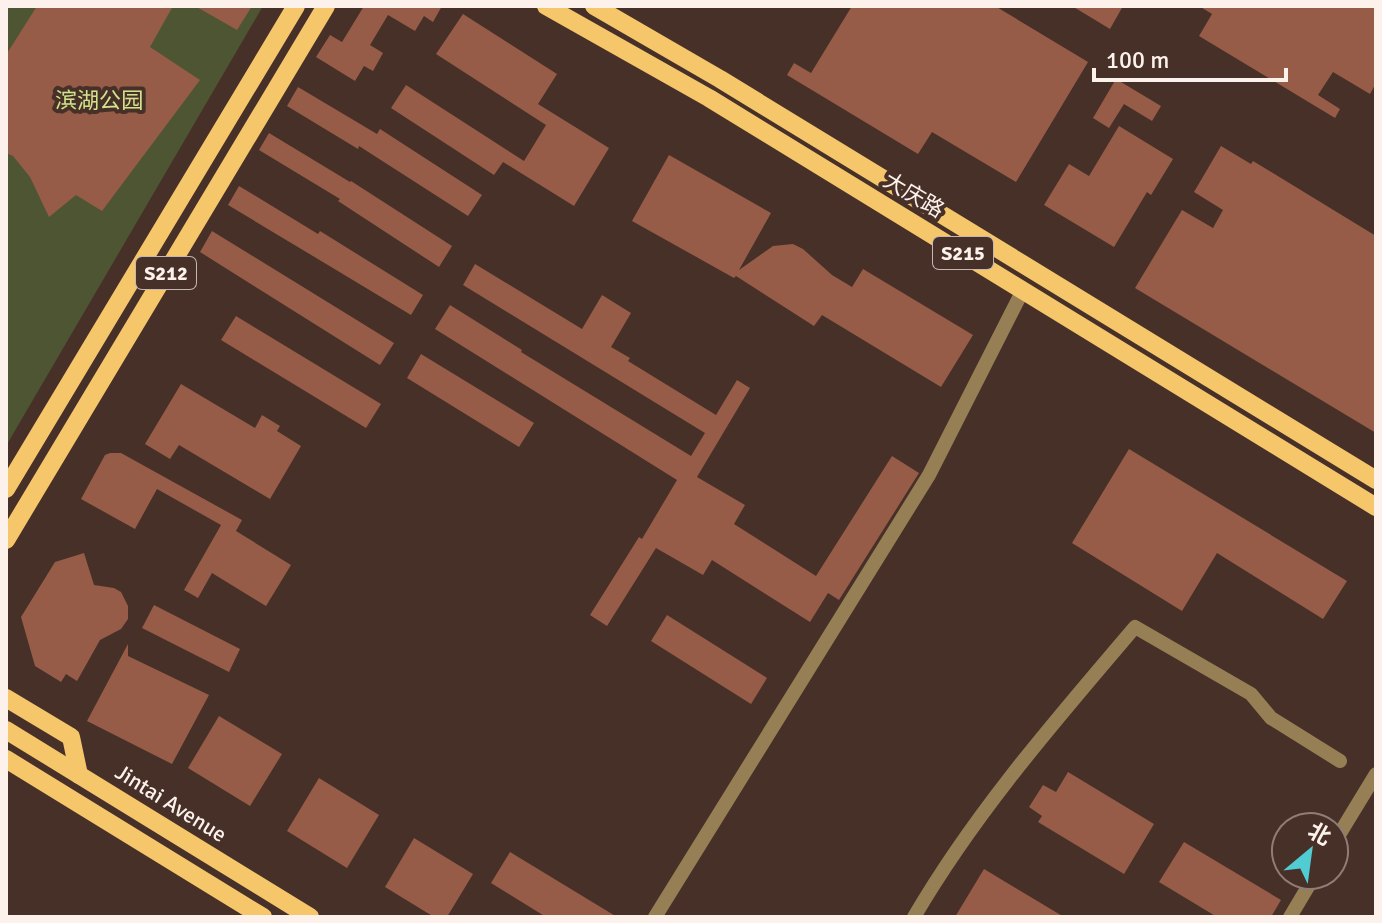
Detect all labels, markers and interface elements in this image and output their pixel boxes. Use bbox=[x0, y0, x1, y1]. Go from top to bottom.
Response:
scale bar bbox=[1094, 32, 1286, 82]
text: 100 m bbox=[1106, 45, 1169, 75]
park label: 滨湖公园 bbox=[55, 87, 143, 114]
street label: 大庆路 bbox=[879, 166, 949, 224]
road number: S215 bbox=[933, 237, 993, 269]
road number: S212 bbox=[136, 257, 196, 289]
street label: Jintai Avenue bbox=[110, 758, 232, 848]
north arrow bbox=[1270, 811, 1350, 891]
text: 北 bbox=[1303, 817, 1336, 851]

